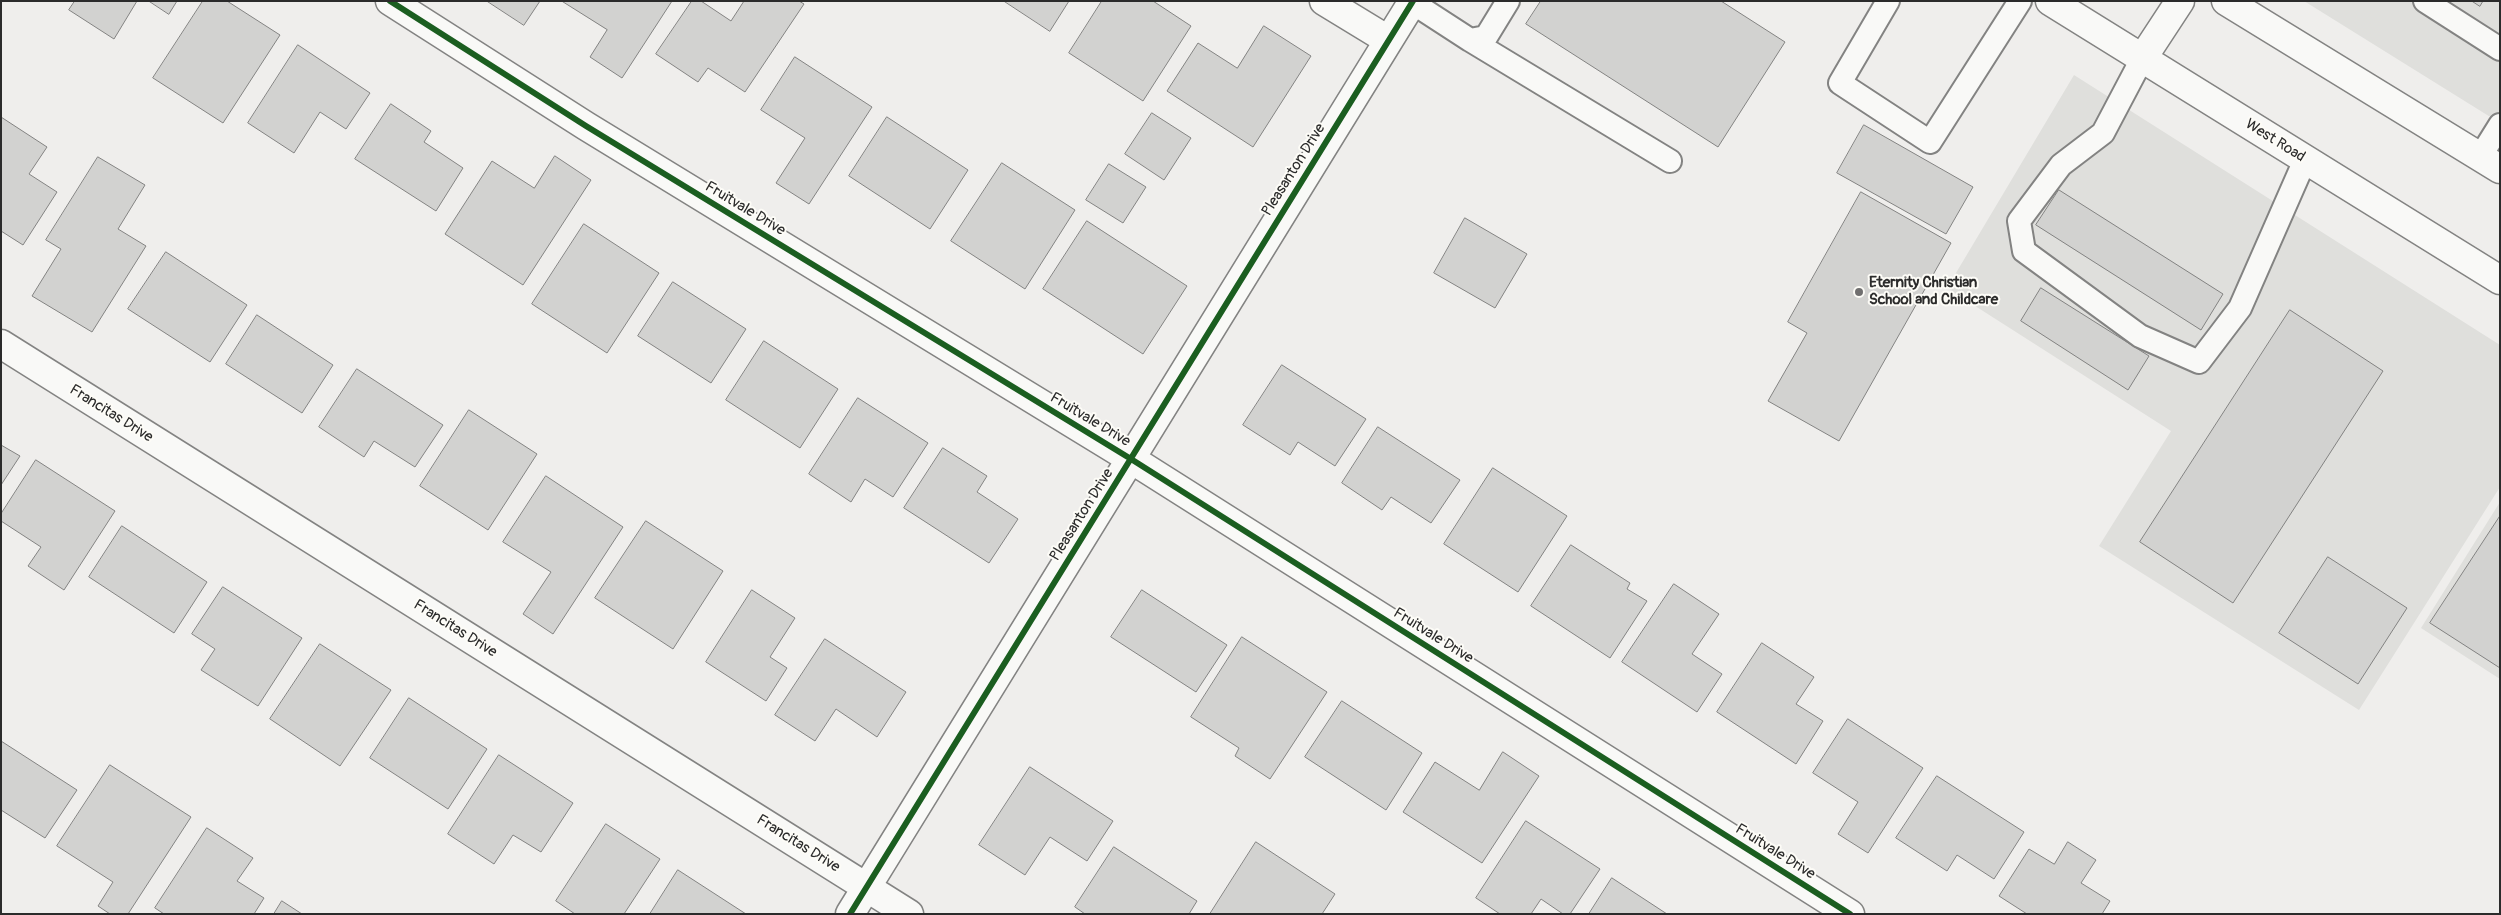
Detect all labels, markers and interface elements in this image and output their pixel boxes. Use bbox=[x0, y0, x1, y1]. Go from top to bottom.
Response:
street label: West Road bbox=[2242, 116, 2308, 166]
street label: Pleasanton Drive bbox=[1258, 120, 1330, 220]
street label: Fruitvale Drive bbox=[702, 178, 788, 240]
place label: Eternity Christian School and Childcare bbox=[1869, 274, 1998, 309]
marker: Eternity Christian School and Childcare bbox=[1853, 286, 1865, 298]
street label: Francitas Drive bbox=[66, 381, 156, 447]
street label: Fruitvale Drive bbox=[1047, 389, 1133, 451]
street label: Pleasanton Drive bbox=[1046, 465, 1118, 565]
street label: Francitas Drive bbox=[410, 596, 500, 662]
street label: Fruitvale Drive bbox=[1390, 604, 1476, 668]
street label: Francitas Drive bbox=[753, 811, 843, 877]
street label: Fruitvale Drive bbox=[1732, 820, 1818, 884]

